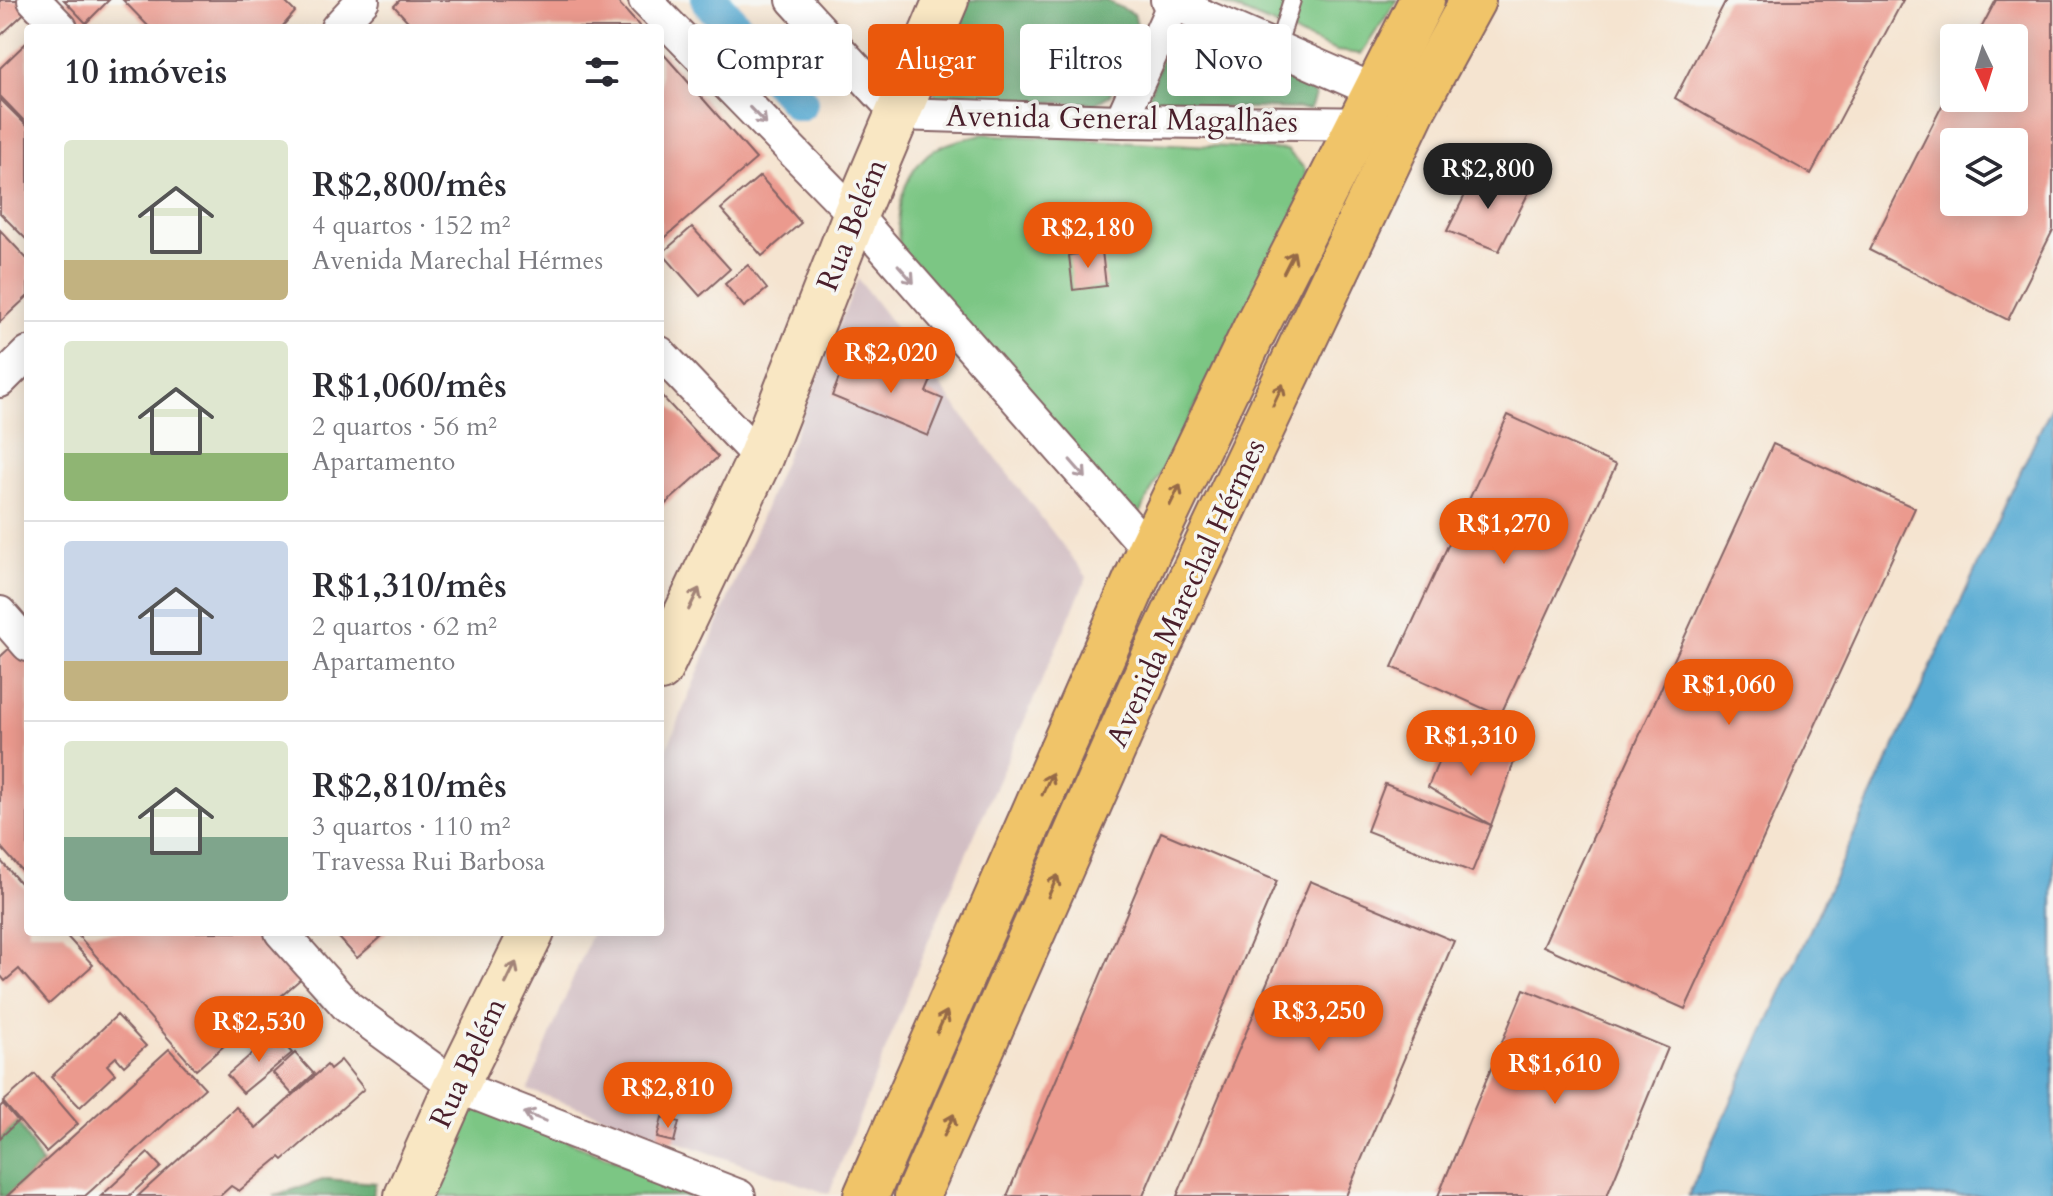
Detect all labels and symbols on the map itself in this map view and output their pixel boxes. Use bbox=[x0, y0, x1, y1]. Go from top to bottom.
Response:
north arrow bbox=[1940, 24, 2028, 112]
street label: Avenida General Magalhães bbox=[946, 95, 1298, 143]
one-way arrow bbox=[749, 106, 768, 126]
pin: R$2,800 bbox=[1414, 143, 1562, 211]
street label: Rua Belém bbox=[807, 152, 897, 297]
pin: R$2,180 bbox=[1014, 202, 1162, 270]
one-way arrow bbox=[1282, 250, 1298, 274]
one-way arrow bbox=[897, 263, 915, 283]
pin: R$2,020 bbox=[817, 327, 965, 395]
one-way arrow bbox=[1271, 384, 1286, 408]
street label: Avenida Marechal Hérmes bbox=[1096, 432, 1276, 754]
one-way arrow bbox=[1069, 459, 1087, 479]
one-way arrow bbox=[1168, 484, 1183, 508]
pin: R$1,270 bbox=[1430, 498, 1578, 566]
one-way arrow bbox=[687, 587, 702, 611]
pin: R$1,060 bbox=[1655, 659, 1803, 727]
pin: R$1,310 bbox=[1397, 710, 1545, 778]
one-way arrow bbox=[1040, 772, 1055, 797]
one-way arrow bbox=[1046, 875, 1061, 899]
one-way arrow bbox=[504, 962, 519, 986]
pin: R$3,250 bbox=[1245, 985, 1393, 1053]
street label: Rua Belém bbox=[420, 991, 516, 1135]
pin: R$2,530 bbox=[185, 996, 333, 1064]
one-way arrow bbox=[936, 1010, 951, 1035]
pin: R$1,610 bbox=[1481, 1038, 1629, 1106]
pin: R$2,810 bbox=[594, 1062, 742, 1130]
one-way arrow bbox=[523, 1109, 548, 1123]
one-way arrow bbox=[942, 1113, 957, 1137]

